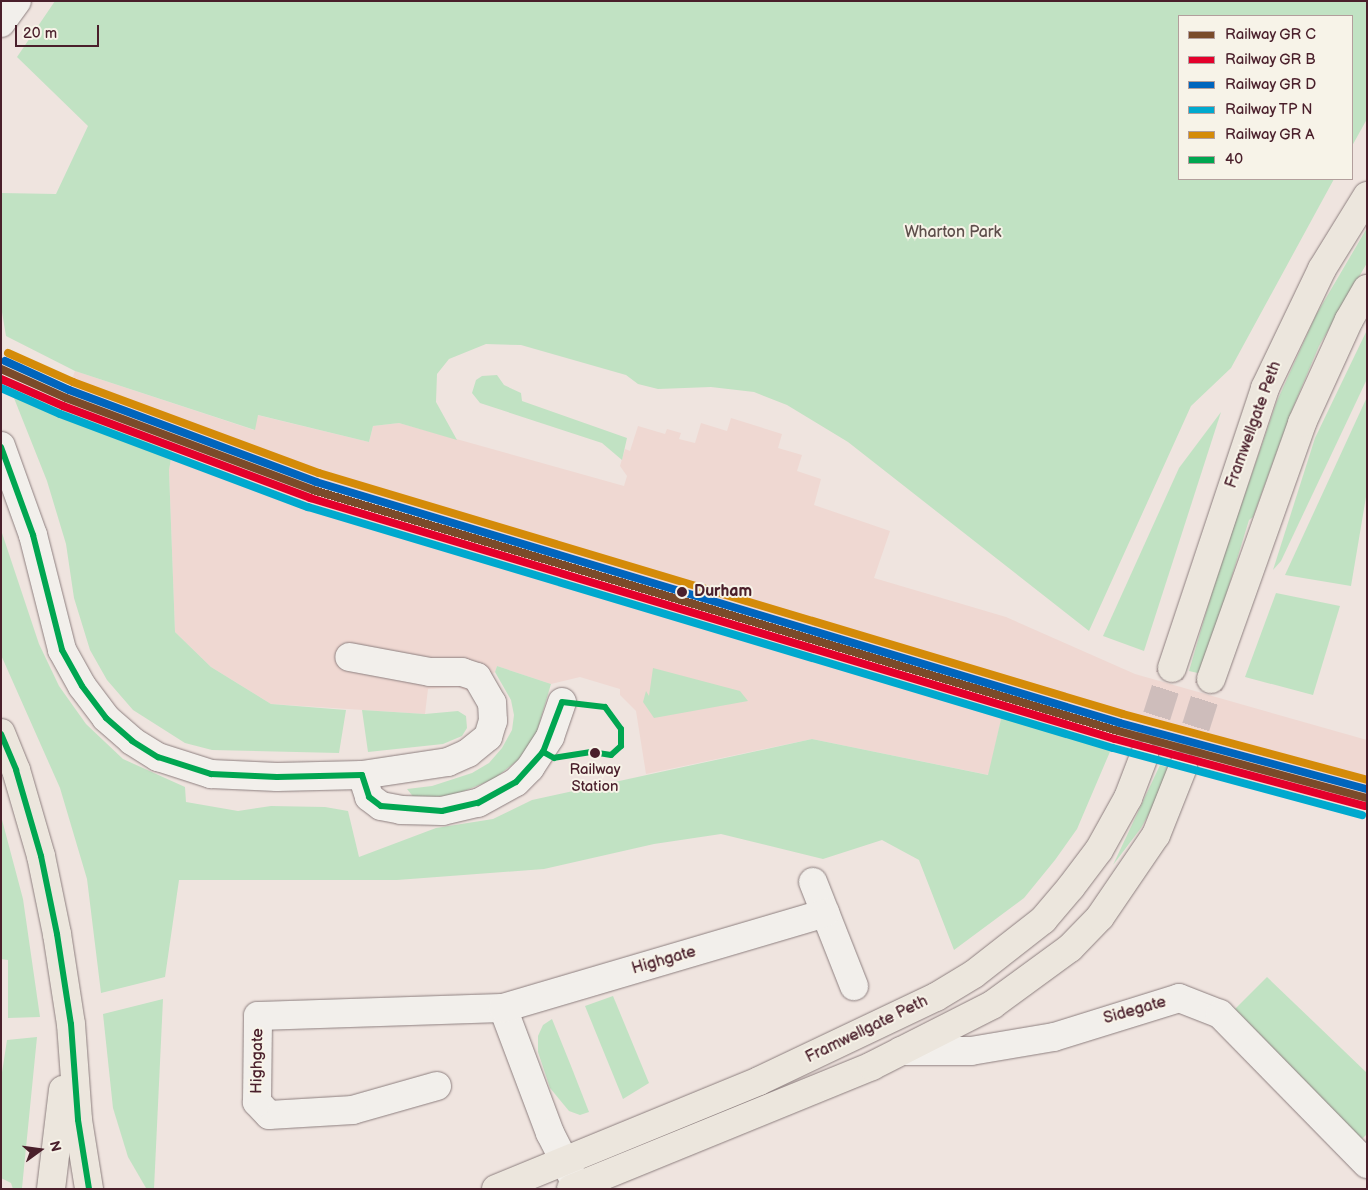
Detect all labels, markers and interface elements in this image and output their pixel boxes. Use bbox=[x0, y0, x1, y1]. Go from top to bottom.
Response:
scale bar bbox=[18, 15, 101, 47]
legend bbox=[1178, 15, 1353, 180]
text: 20 m bbox=[23, 24, 57, 43]
text: Railway GR C bbox=[1225, 25, 1316, 44]
text: Railway GR B bbox=[1225, 50, 1316, 69]
text: Railway GR D bbox=[1225, 75, 1316, 94]
text: Railway TP N bbox=[1225, 100, 1313, 119]
text: Railway GR A bbox=[1225, 125, 1314, 144]
text: 40 bbox=[1225, 150, 1243, 169]
park label: Wharton Park bbox=[905, 223, 1001, 243]
street label: Framwellgate Peth bbox=[1222, 359, 1286, 491]
place label: Durham bbox=[694, 582, 752, 602]
marker: Durham bbox=[673, 583, 691, 601]
marker: Railway Station bbox=[590, 748, 600, 758]
place label: Railway Station bbox=[569, 760, 621, 795]
street label: Highgate bbox=[630, 943, 698, 979]
street label: Framwellgate Peth bbox=[803, 992, 931, 1068]
street label: Sidegate bbox=[1101, 993, 1169, 1029]
street label: Highgate bbox=[248, 1028, 268, 1094]
north arrow bbox=[15, 1125, 65, 1175]
text: N bbox=[46, 1139, 65, 1153]

